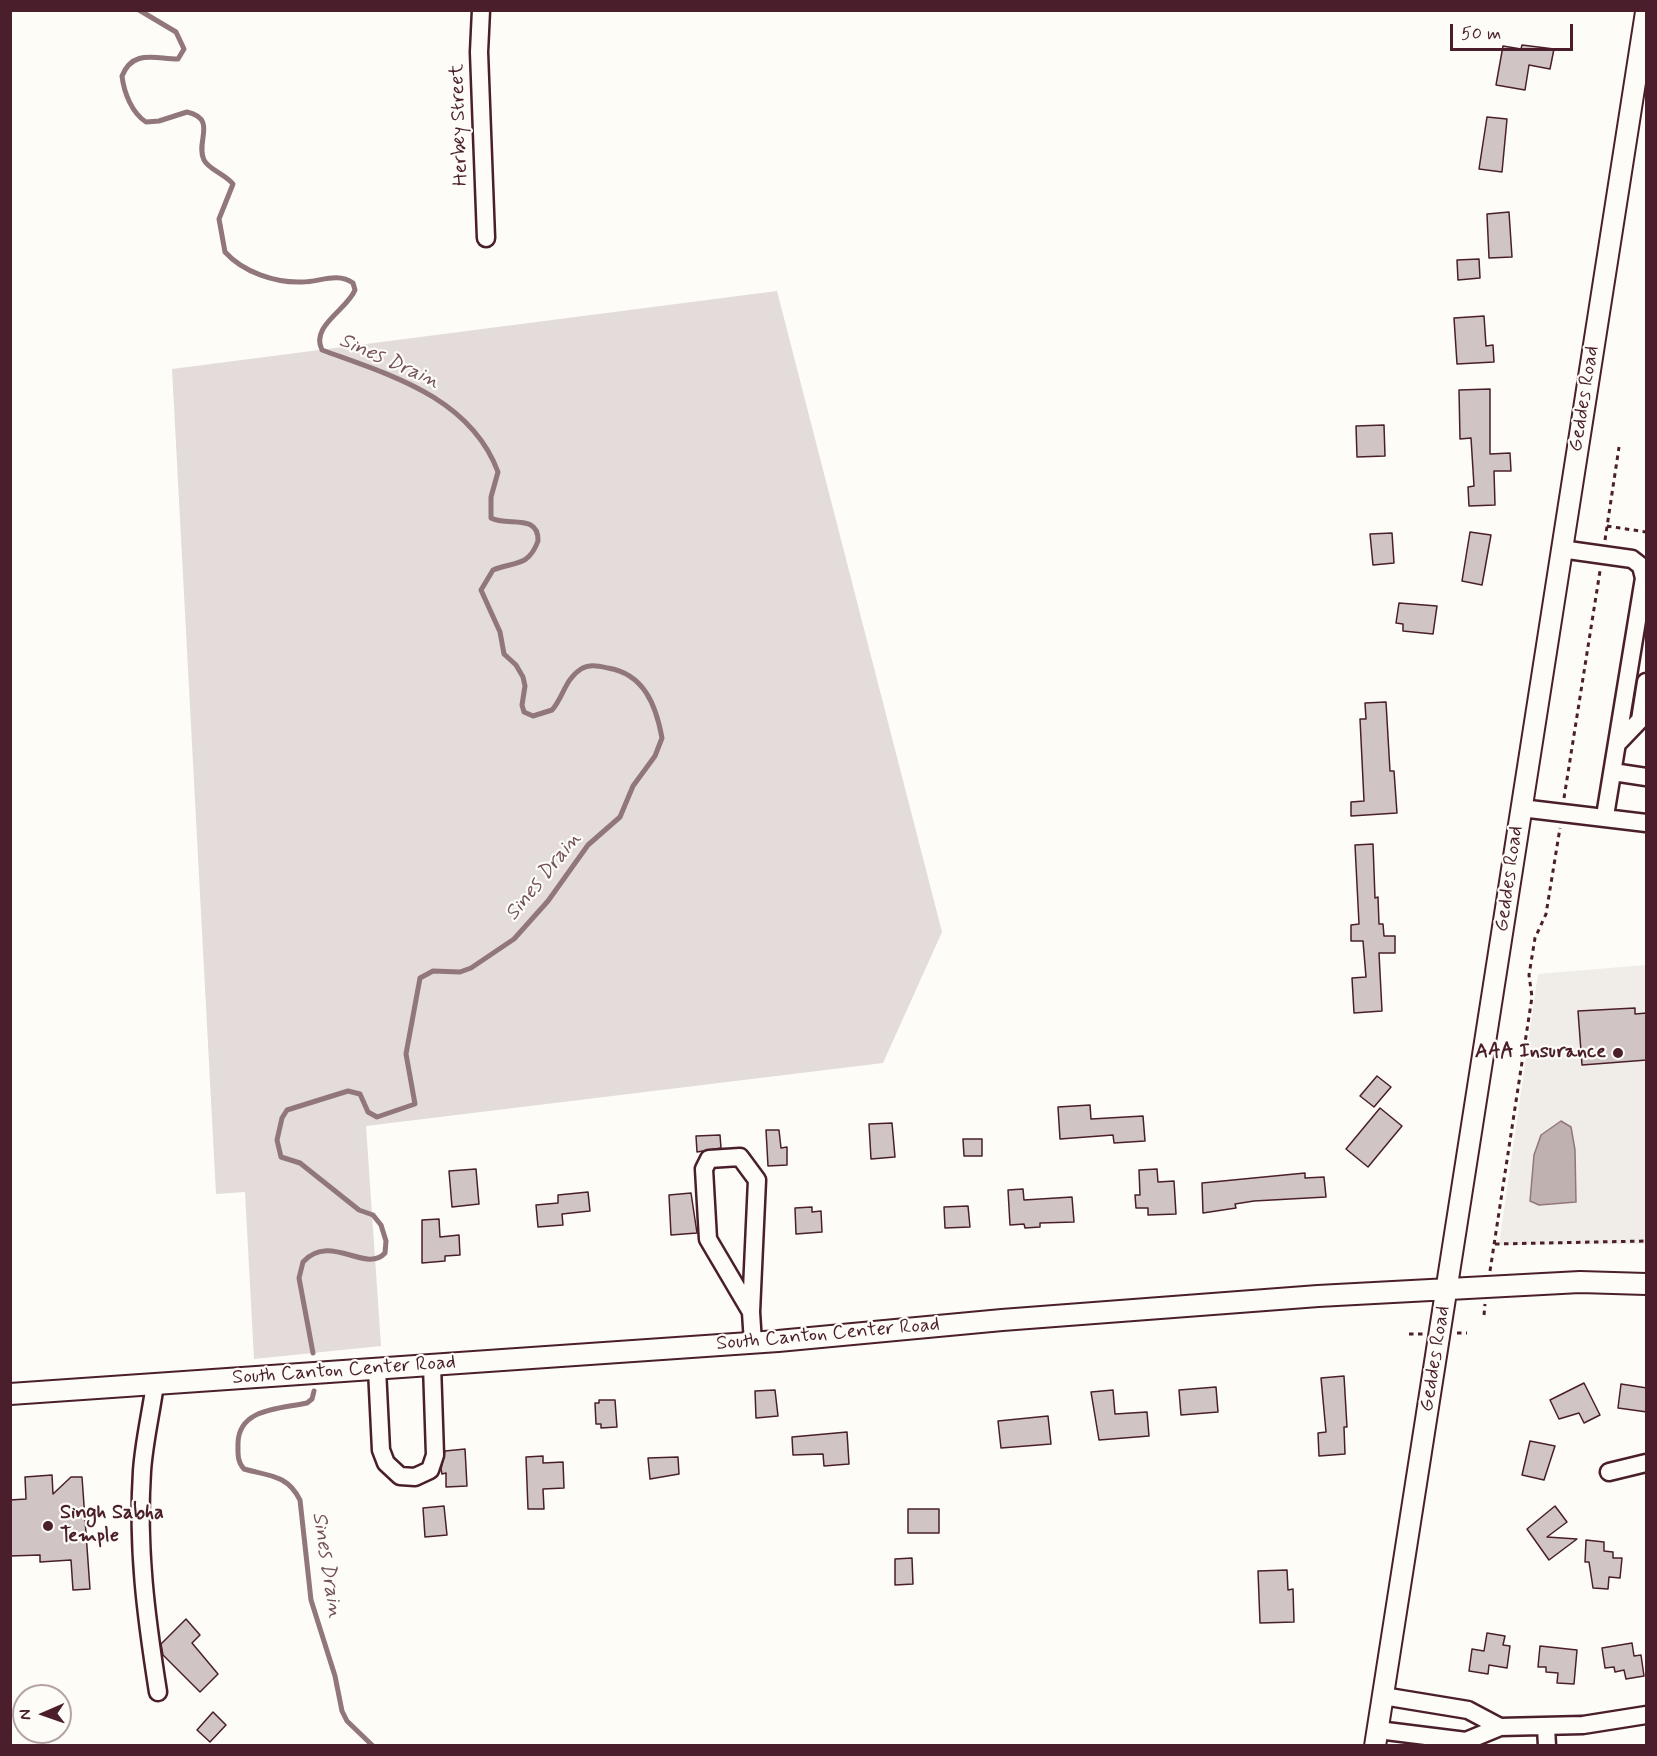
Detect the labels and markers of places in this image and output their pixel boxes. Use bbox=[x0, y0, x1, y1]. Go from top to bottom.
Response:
place label: AAA Insurance bbox=[1475, 1041, 1606, 1065]
marker: AAA Insurance bbox=[1611, 1046, 1625, 1060]
place label: Singh Sabha Temple bbox=[60, 1502, 164, 1549]
marker: Singh Sabha Temple bbox=[41, 1519, 55, 1533]

